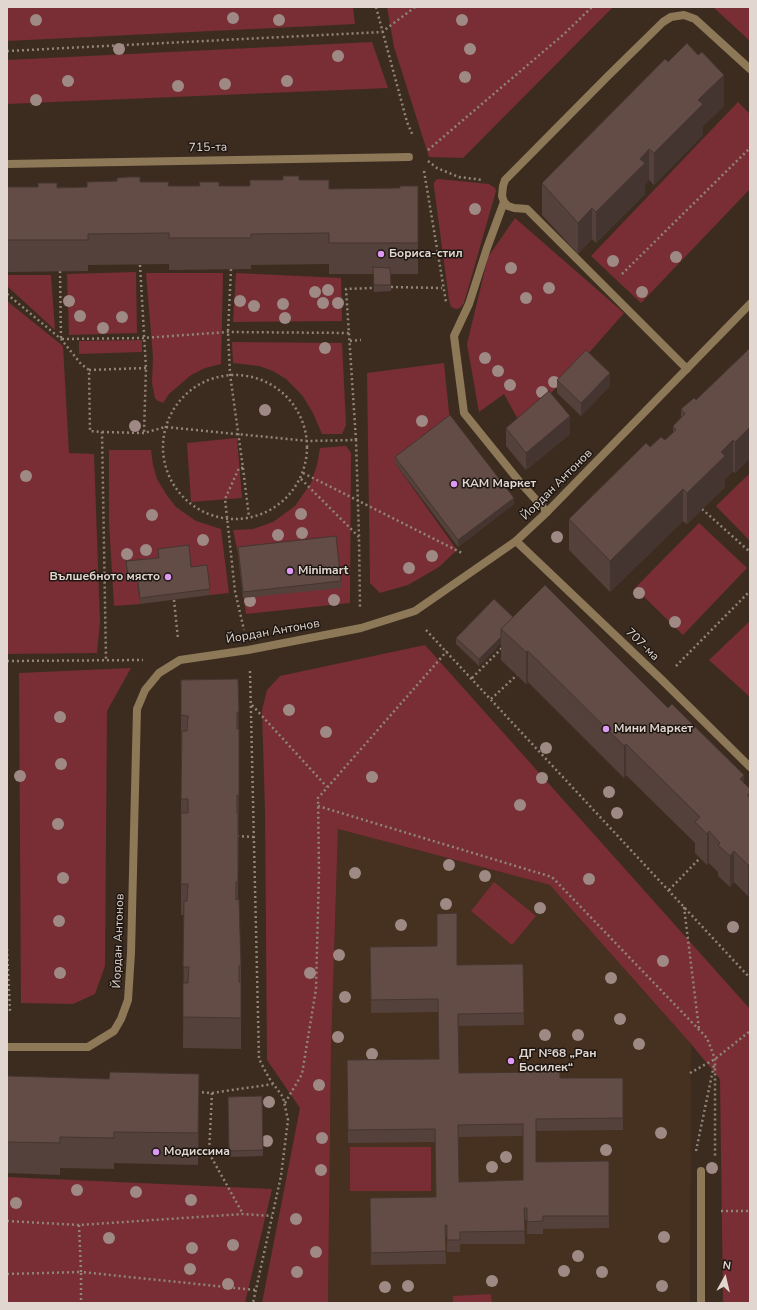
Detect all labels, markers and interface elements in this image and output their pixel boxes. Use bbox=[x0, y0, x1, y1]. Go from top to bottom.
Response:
street label: 715-та bbox=[189, 140, 227, 156]
place label: Бориса-стил bbox=[389, 247, 463, 261]
marker: Бориса-стил bbox=[376, 249, 386, 259]
street label: Йордан Антонов bbox=[518, 446, 596, 524]
place label: КАМ Маркет bbox=[462, 477, 536, 491]
marker: КАМ Маркет bbox=[449, 479, 459, 489]
place label: Minimart bbox=[298, 564, 348, 578]
marker: Minimart bbox=[285, 566, 295, 576]
place label: Вълшебното място bbox=[49, 570, 160, 584]
marker: Вълшебното място bbox=[163, 572, 173, 582]
street label: Йордан Антонов bbox=[225, 617, 321, 647]
street label: 707-ма bbox=[622, 626, 662, 664]
place label: Мини Маркет bbox=[614, 722, 693, 736]
marker: Мини Маркет bbox=[601, 724, 611, 734]
street label: Йордан Антонов bbox=[110, 893, 128, 989]
place label: ДГ №68 „Ран Босилек“ bbox=[519, 1047, 596, 1075]
marker: ДГ №68 „Ран Босилек“ bbox=[506, 1056, 516, 1066]
place label: Модиссима bbox=[164, 1145, 230, 1159]
marker: Модиссима bbox=[151, 1147, 161, 1157]
north arrow bbox=[705, 1258, 745, 1298]
text: N bbox=[722, 1258, 732, 1274]

